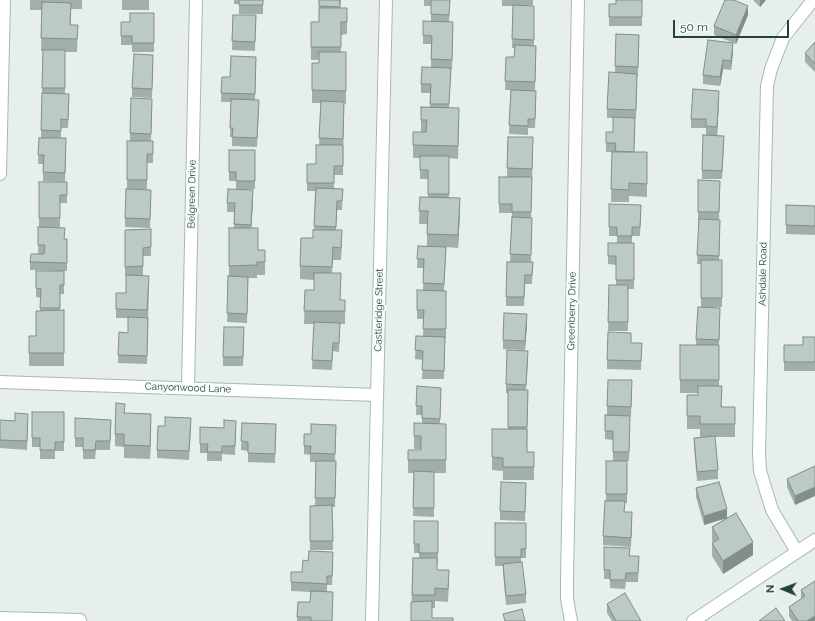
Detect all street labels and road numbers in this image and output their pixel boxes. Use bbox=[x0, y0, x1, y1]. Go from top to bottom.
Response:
street label: Belgreen Drive bbox=[185, 160, 199, 228]
street label: Ashdale Road bbox=[756, 242, 770, 306]
street label: Castleridge Street bbox=[372, 268, 386, 352]
street label: Greenberry Drive bbox=[565, 271, 579, 351]
street label: Canyonwood Lane bbox=[145, 380, 231, 396]

